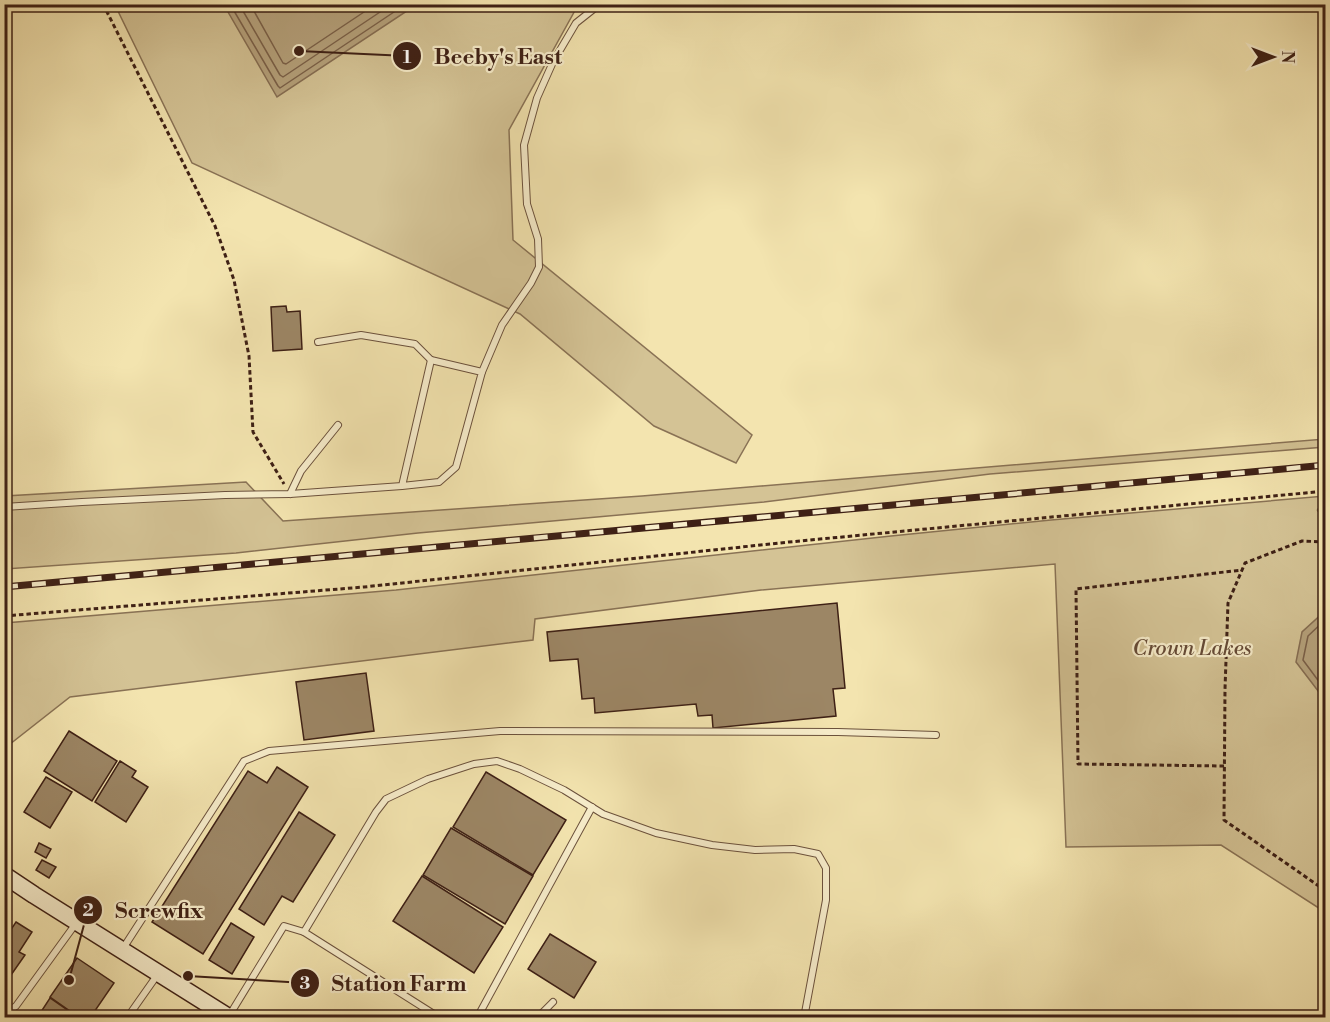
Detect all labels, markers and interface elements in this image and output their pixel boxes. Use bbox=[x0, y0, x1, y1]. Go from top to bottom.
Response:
north arrow bbox=[1243, 27, 1303, 87]
callout: Beeby's East bbox=[392, 36, 574, 76]
text: Beeby's East bbox=[434, 44, 562, 71]
text: 1 bbox=[403, 46, 412, 69]
text: N bbox=[1277, 51, 1297, 64]
park label: Crown Lakes bbox=[1133, 636, 1252, 662]
callout: Screwfix bbox=[73, 890, 215, 930]
text: Screwfix bbox=[115, 898, 203, 925]
text: 2 bbox=[82, 899, 94, 922]
callout: Station Farm bbox=[290, 963, 479, 1003]
text: Station Farm bbox=[332, 971, 466, 998]
text: 3 bbox=[300, 972, 311, 995]

